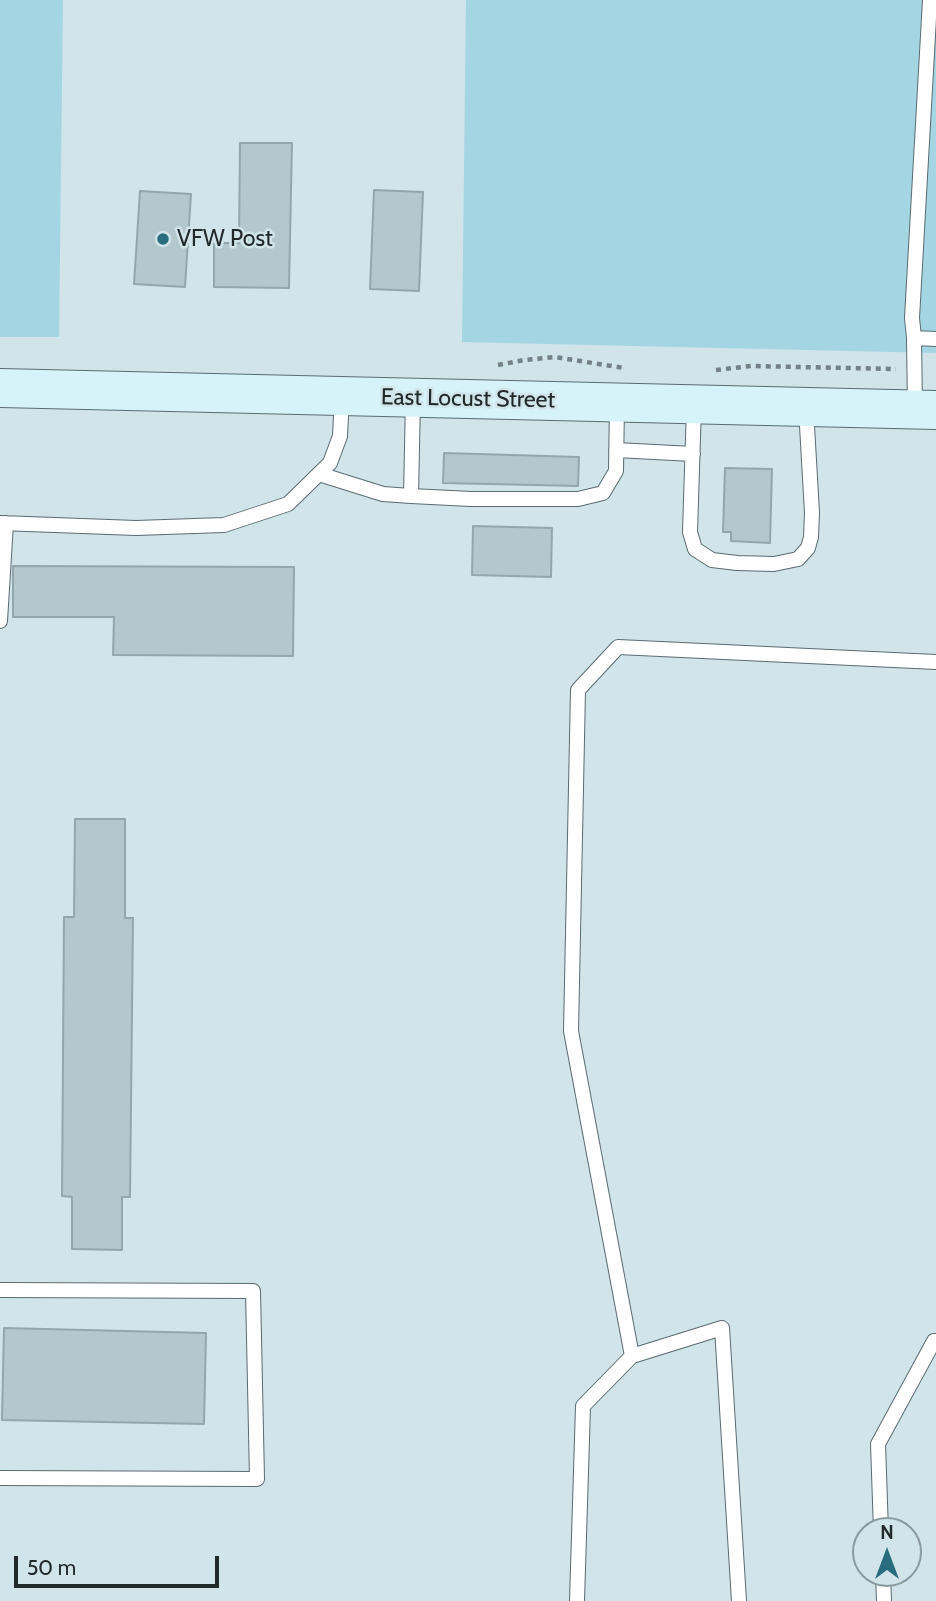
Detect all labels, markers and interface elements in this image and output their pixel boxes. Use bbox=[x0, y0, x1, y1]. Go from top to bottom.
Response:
place label: VFW Post bbox=[177, 225, 273, 253]
marker: VFW Post bbox=[155, 231, 171, 247]
street label: East Locust Street bbox=[381, 384, 555, 414]
north arrow bbox=[852, 1517, 922, 1587]
text: N bbox=[880, 1521, 894, 1544]
scale bar bbox=[18, 1542, 222, 1586]
text: 50 m bbox=[27, 1555, 76, 1580]

